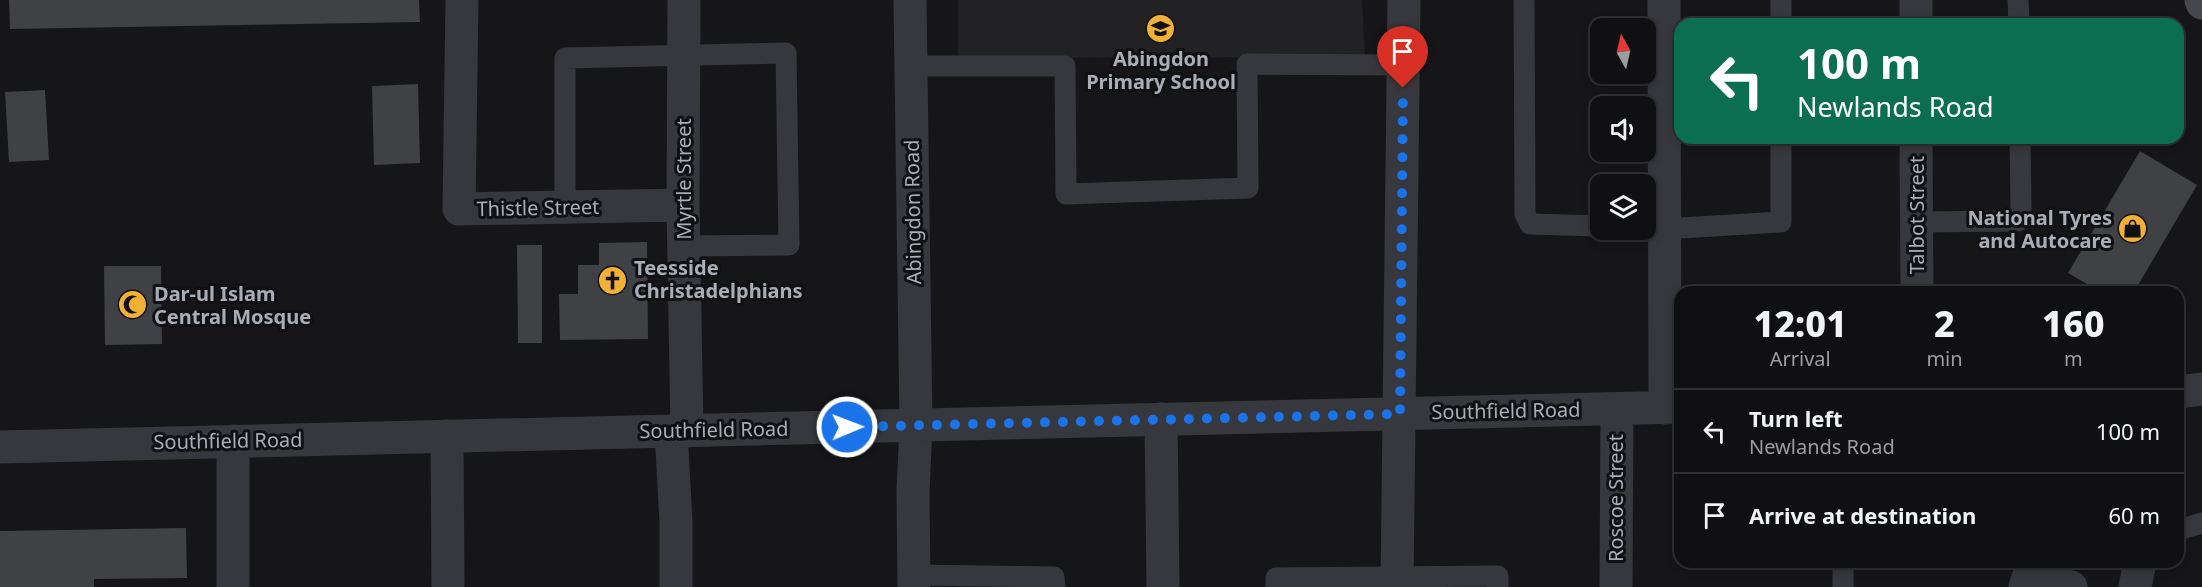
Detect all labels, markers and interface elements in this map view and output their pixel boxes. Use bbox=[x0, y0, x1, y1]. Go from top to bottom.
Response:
school or university icon: Abingdon Primary School bbox=[1145, 12, 1177, 44]
north arrow bbox=[1590, 18, 1656, 84]
map controls bbox=[1590, 18, 1656, 240]
pin bbox=[1377, 26, 1428, 88]
text: 100 m bbox=[1797, 34, 1921, 91]
icon: arrive bbox=[1386, 35, 1419, 68]
icon: left bbox=[1698, 42, 1776, 120]
place label: Abingdon Primary School bbox=[1086, 45, 1236, 95]
text: Newlands Road bbox=[1797, 88, 1994, 125]
button: sound bbox=[1590, 96, 1656, 162]
street label: Myrtle Street bbox=[670, 118, 697, 240]
street label: Abingdon Road bbox=[898, 139, 927, 285]
street label: Talbot Street bbox=[1903, 156, 1930, 274]
button: layers bbox=[1590, 174, 1656, 240]
street label: Thistle Street bbox=[476, 193, 600, 222]
place label: National Tyres and Autocare bbox=[1967, 204, 2112, 254]
shop icon: National Tyres and Autocare bbox=[2117, 213, 2149, 245]
place label: Teesside Christadelphians bbox=[634, 254, 803, 304]
church icon: Teesside Christadelphians bbox=[597, 264, 629, 296]
place label: Dar-ul Islam Central Mosque bbox=[154, 280, 311, 330]
mosque icon: Dar-ul Islam Central Mosque bbox=[117, 289, 149, 321]
text: 12:01 bbox=[1753, 299, 1847, 348]
text: 2 bbox=[1934, 299, 1955, 348]
text: 160 bbox=[2042, 299, 2105, 348]
text: Arrival bbox=[1770, 345, 1831, 372]
text: min bbox=[1926, 345, 1963, 372]
text: m bbox=[2064, 345, 2083, 372]
position arrow bbox=[815, 395, 879, 459]
street label: Southfield Road bbox=[1431, 396, 1581, 425]
text: Turn left bbox=[1749, 403, 1843, 433]
street label: Southfield Road bbox=[639, 415, 789, 444]
icon: left bbox=[1698, 415, 1731, 448]
text: 100 m bbox=[2096, 416, 2160, 446]
street label: Southfield Road bbox=[153, 426, 303, 455]
text: Newlands Road bbox=[1749, 433, 1895, 460]
street label: Roscoe Street bbox=[1602, 434, 1629, 562]
icon: arrive bbox=[1698, 499, 1731, 532]
text: Arrive at destination bbox=[1749, 500, 1976, 530]
text: 60 m bbox=[2109, 500, 2160, 530]

